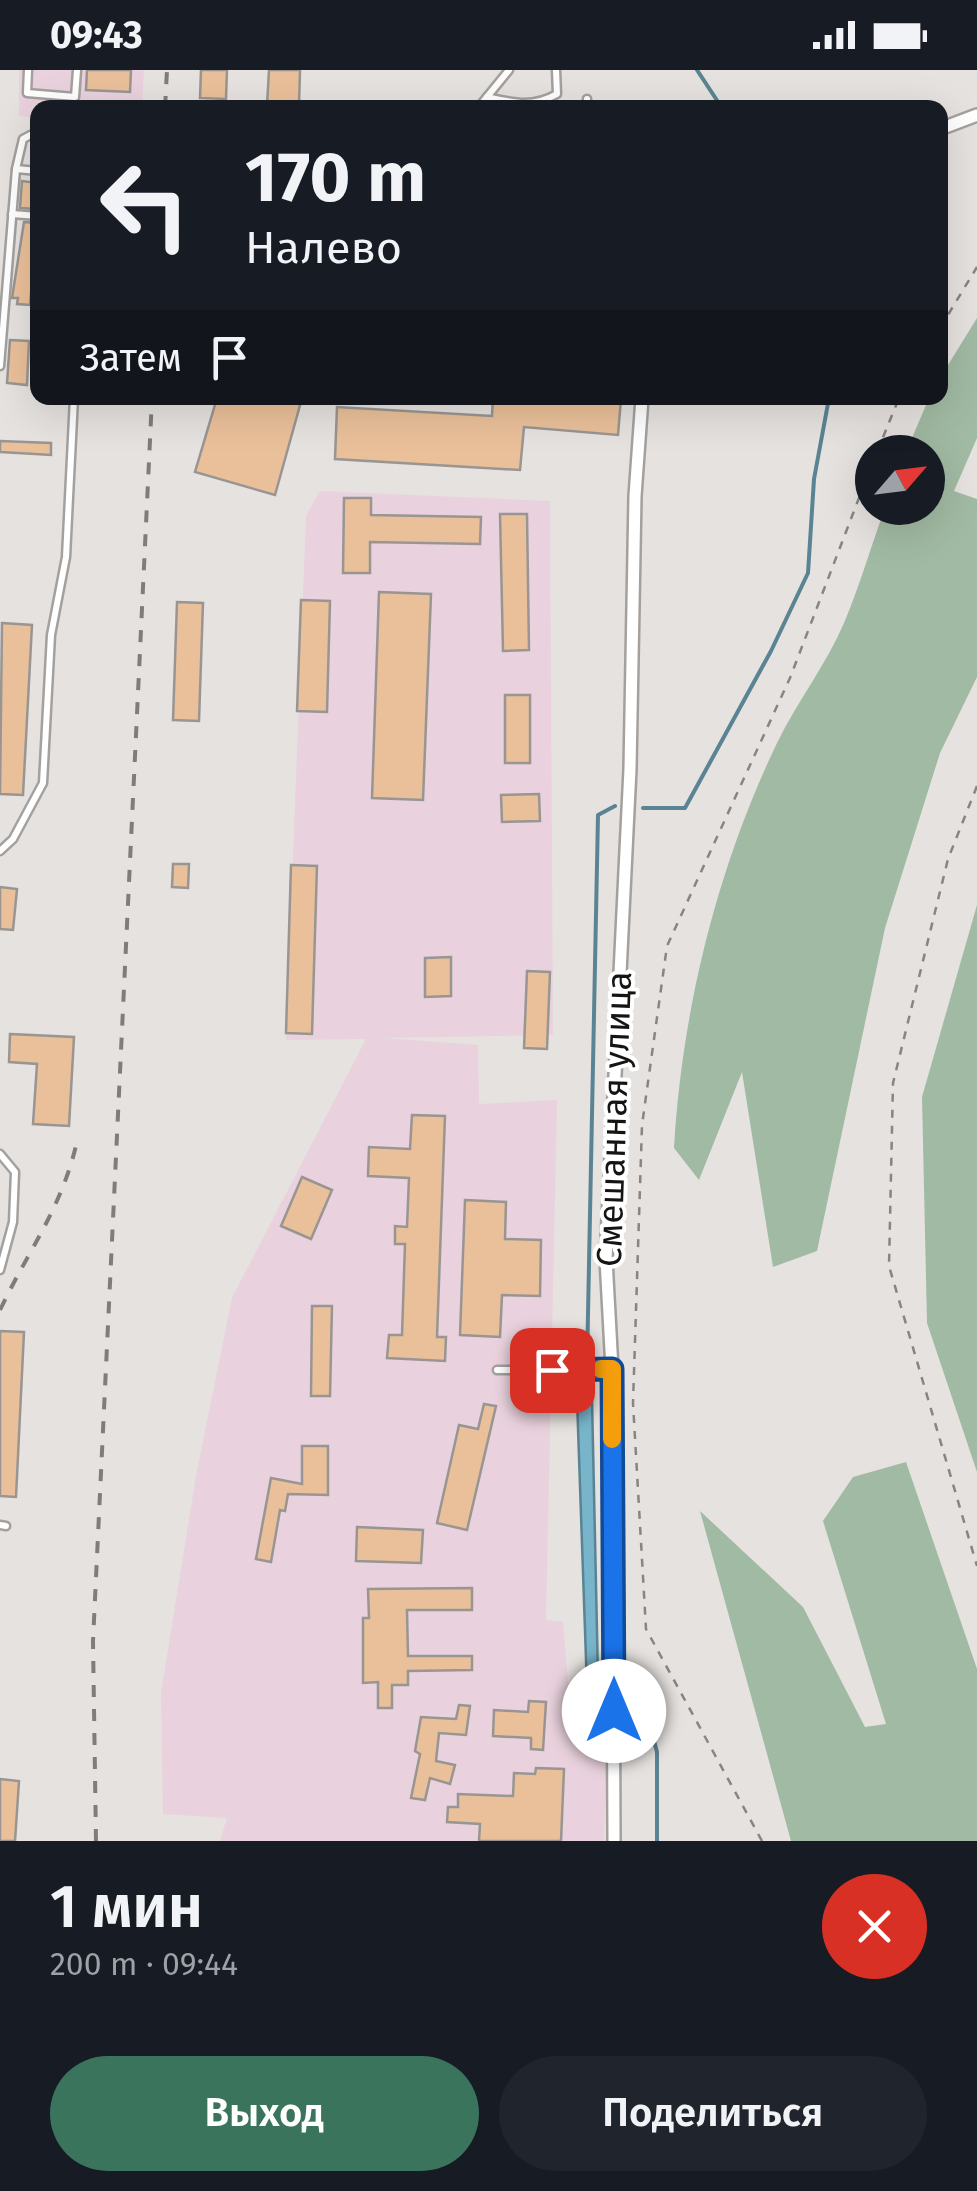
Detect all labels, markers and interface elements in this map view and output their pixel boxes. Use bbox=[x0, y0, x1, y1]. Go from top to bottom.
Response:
text: 09:43 bbox=[50, 12, 143, 58]
text: 170 m bbox=[245, 136, 426, 220]
icon: left bbox=[80, 140, 210, 270]
text: Налево bbox=[245, 221, 402, 275]
icon: arrive bbox=[202, 330, 257, 385]
text: Затем bbox=[80, 335, 182, 381]
north arrow bbox=[855, 435, 945, 525]
map controls bbox=[855, 435, 945, 525]
street label: Смешанная улица bbox=[588, 971, 640, 1267]
pin bbox=[510, 1328, 595, 1413]
icon: arrive bbox=[525, 1343, 580, 1398]
position arrow bbox=[562, 1659, 666, 1763]
text: 1 мин bbox=[50, 1871, 203, 1943]
button: close bbox=[822, 1874, 927, 1979]
text: 200 m · 09:44 bbox=[50, 1945, 238, 1983]
button: Выход bbox=[50, 2056, 479, 2171]
button: Поделиться bbox=[499, 2056, 927, 2171]

